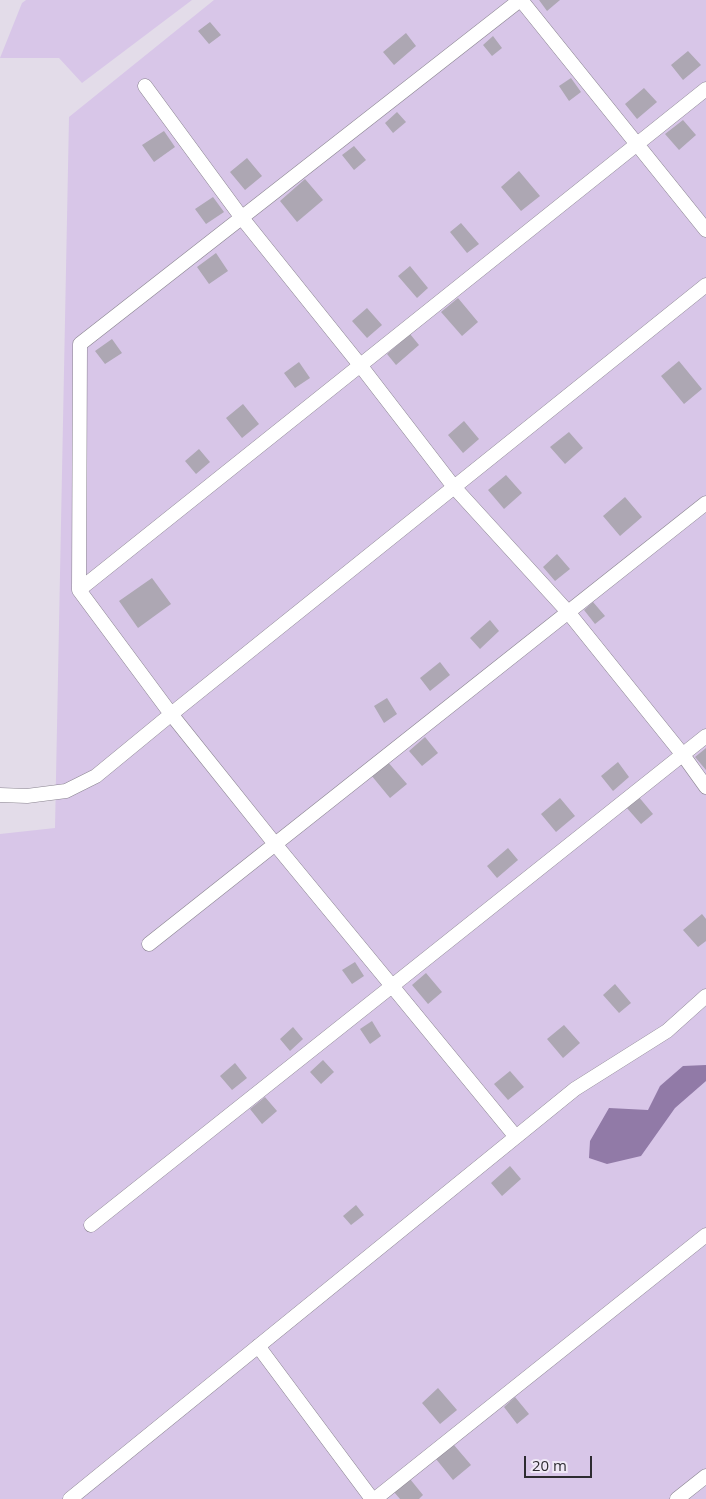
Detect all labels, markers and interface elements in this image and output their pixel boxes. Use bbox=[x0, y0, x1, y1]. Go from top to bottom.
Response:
scale bar bbox=[526, 1446, 594, 1478]
text: 20 m bbox=[532, 1455, 567, 1475]

